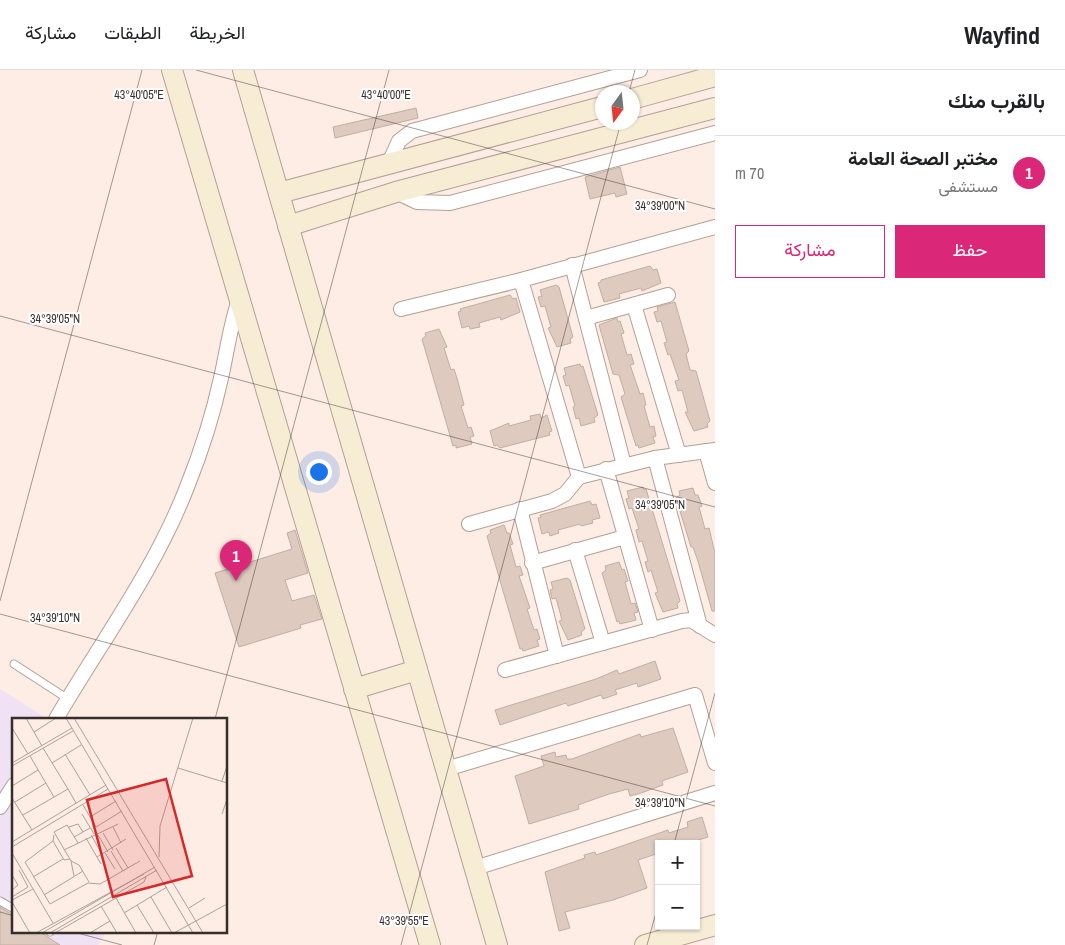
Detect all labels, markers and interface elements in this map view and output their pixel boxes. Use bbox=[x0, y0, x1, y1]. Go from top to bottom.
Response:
text: Wayfind bbox=[964, 19, 1040, 51]
text: مشاركة bbox=[25, 20, 76, 45]
text: الطبقات bbox=[104, 20, 161, 45]
text: الخريطة bbox=[189, 20, 245, 45]
north arrow bbox=[595, 85, 640, 130]
text: بالقرب منك bbox=[948, 86, 1045, 115]
text: 43°40'05"E bbox=[114, 87, 164, 103]
text: 43°40'00"E bbox=[361, 87, 411, 103]
text: مختبر الصحة العامة bbox=[848, 145, 998, 171]
text: 70 m bbox=[735, 162, 764, 184]
text: 1 bbox=[1025, 162, 1033, 184]
text: مستشفى bbox=[938, 175, 998, 197]
text: 34°39'00"N bbox=[635, 198, 685, 214]
button: مشاركة bbox=[735, 225, 885, 278]
button: حفظ bbox=[895, 225, 1045, 278]
text: 34°39'05"N bbox=[30, 311, 80, 327]
your location bbox=[306, 459, 332, 485]
text: 34°39'05"N bbox=[635, 497, 685, 513]
pin: 1 bbox=[220, 540, 252, 581]
text: 34°39'10"N bbox=[30, 610, 80, 626]
inset map bbox=[12, 718, 228, 932]
text: 34°39'10"N bbox=[635, 795, 685, 811]
map controls bbox=[655, 840, 700, 930]
button: + bbox=[655, 840, 700, 885]
button: − bbox=[655, 885, 700, 930]
text: 43°39'55"E bbox=[379, 913, 429, 929]

